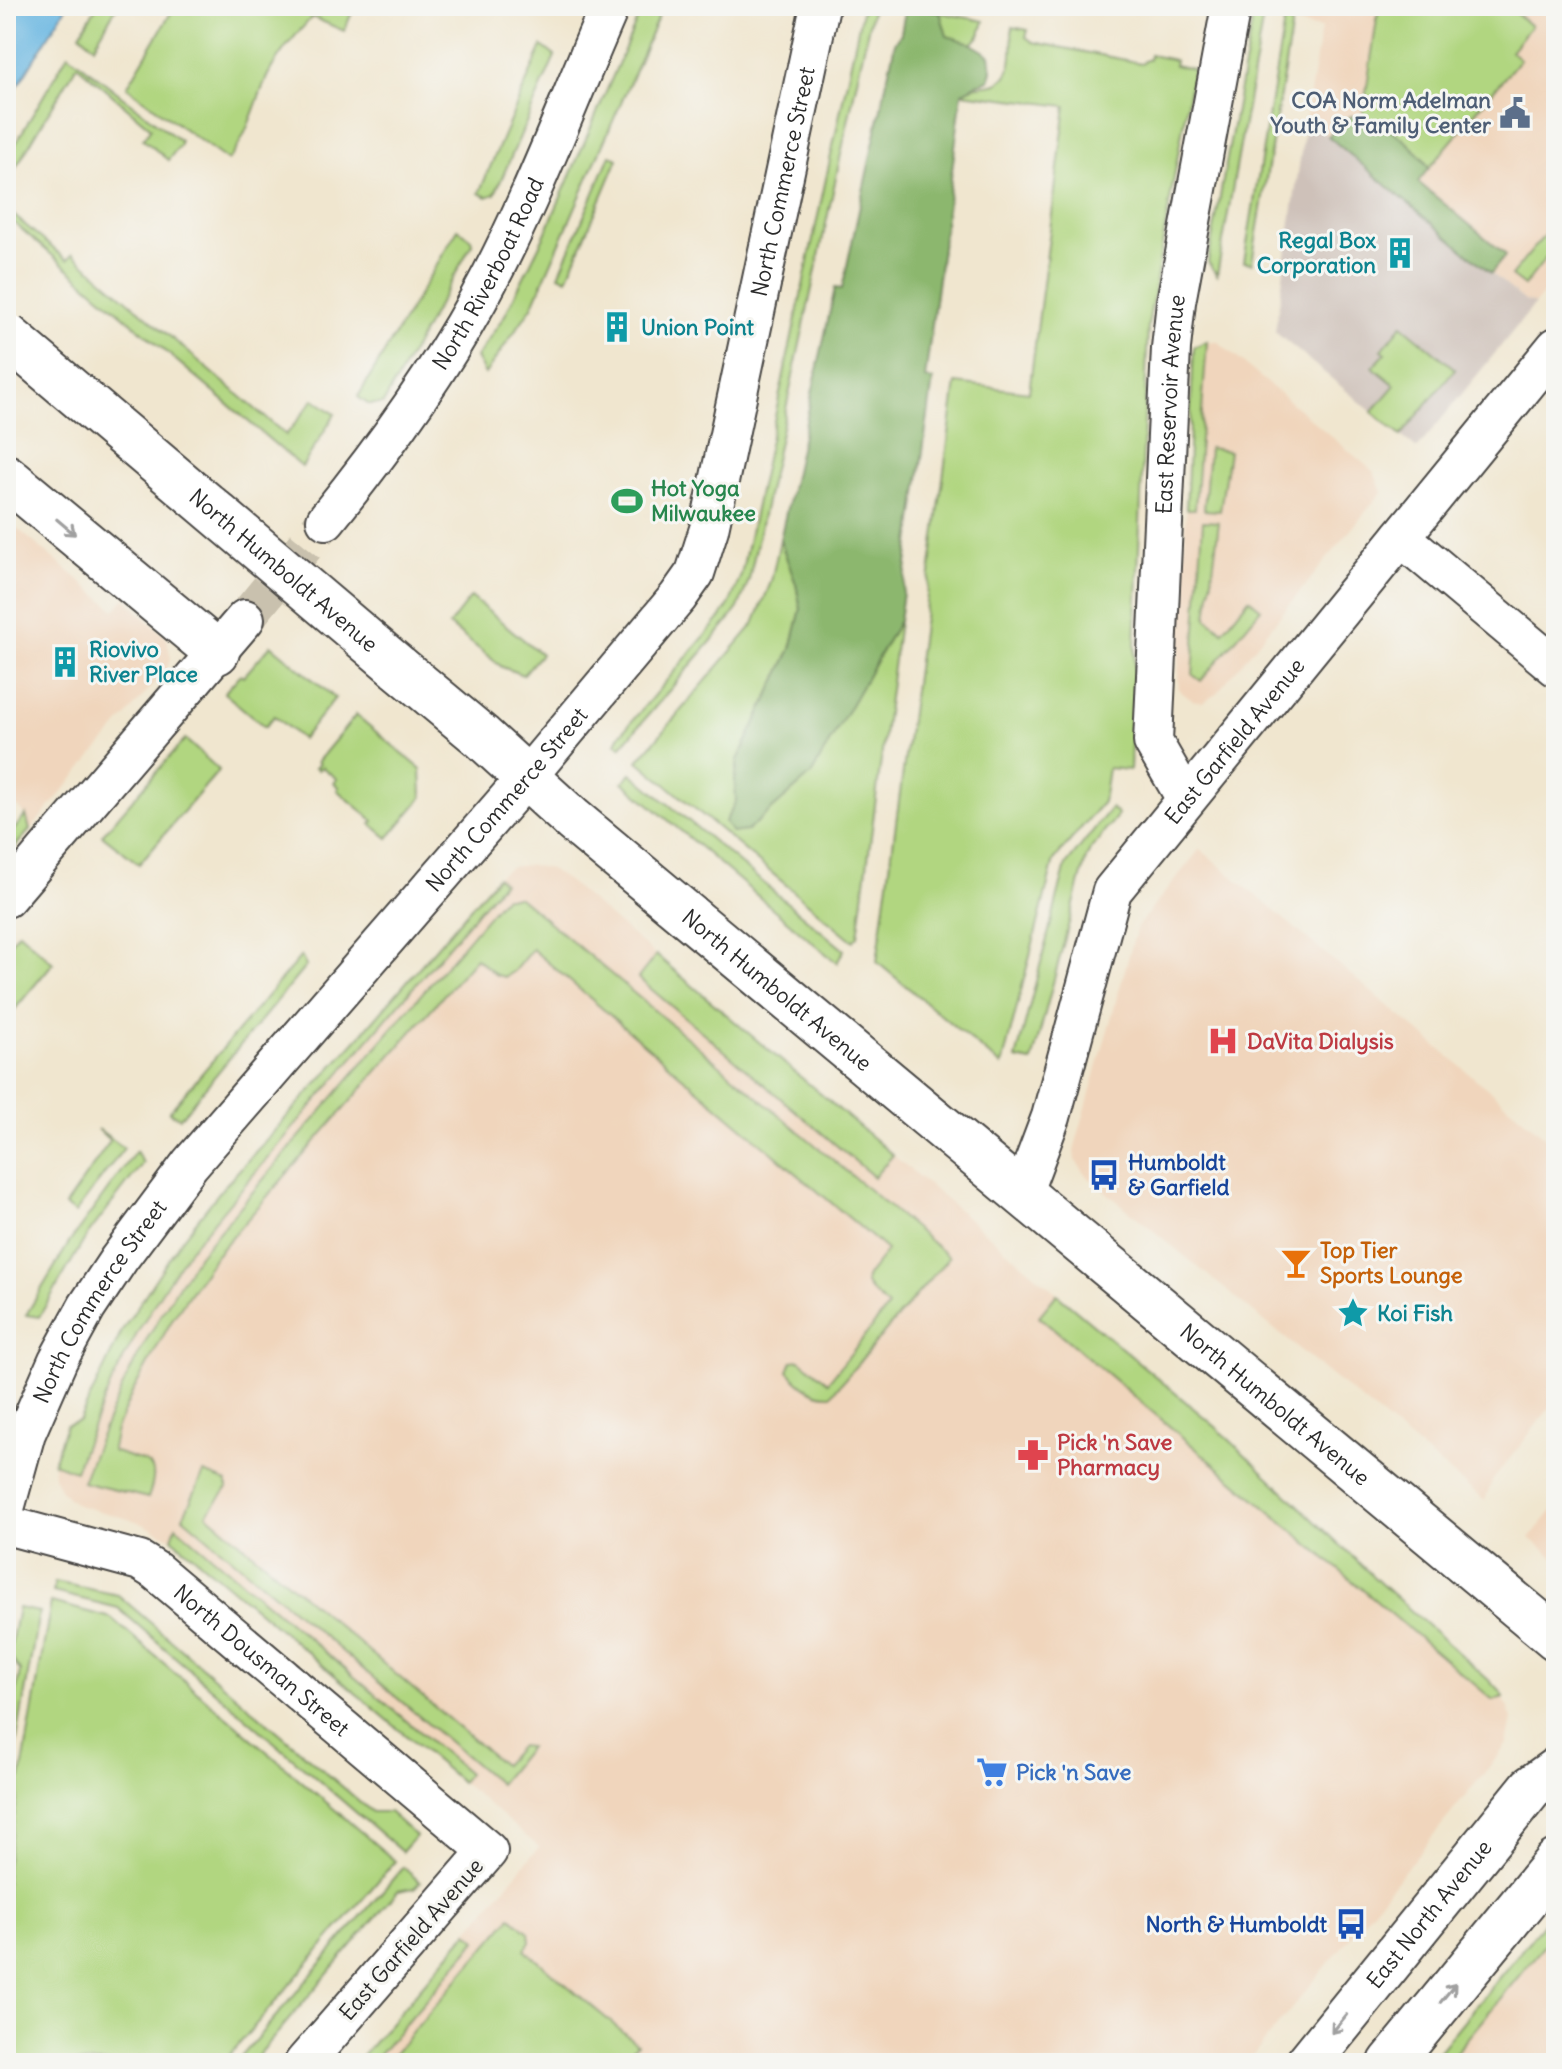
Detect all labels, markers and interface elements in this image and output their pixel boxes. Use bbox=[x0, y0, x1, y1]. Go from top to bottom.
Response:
street label: North Commerce Street bbox=[745, 64, 821, 299]
place label: COA Norm Adelman Youth & Family Center bbox=[1269, 86, 1492, 139]
public building icon: COA Norm Adelman Youth & Family Center bbox=[1498, 96, 1532, 130]
street label: North Riverboat Road bbox=[426, 173, 550, 375]
place label: Regal Box Corporation bbox=[1257, 226, 1376, 279]
building icon: Regal Box Corporation bbox=[1383, 236, 1417, 270]
street label: East Reservoir Avenue bbox=[1149, 292, 1191, 515]
building icon: Union Point bbox=[600, 310, 634, 344]
place label: Union Point bbox=[641, 313, 754, 341]
place label: Hot Yoga Milwaukee bbox=[651, 474, 756, 527]
street label: North Humboldt Avenue bbox=[184, 482, 384, 658]
sports icon: Hot Yoga Milwaukee bbox=[610, 484, 644, 518]
one-way arrow bbox=[55, 518, 76, 536]
place label: Riovivo River Place bbox=[89, 635, 198, 688]
building icon: Riovivo River Place bbox=[48, 645, 82, 679]
street label: East Garfield Avenue bbox=[1158, 652, 1310, 830]
street label: North Commerce Street bbox=[420, 701, 593, 897]
street label: North Humboldt Avenue bbox=[676, 903, 878, 1077]
hospital icon: DaVita Dialysis bbox=[1206, 1024, 1240, 1058]
place label: DaVita Dialysis bbox=[1247, 1027, 1394, 1055]
place label: Humboldt & Garfield bbox=[1128, 1148, 1229, 1201]
bus stop icon: Humboldt & Garfield bbox=[1087, 1158, 1121, 1192]
street label: North Commerce Street bbox=[27, 1194, 172, 1407]
place label: Top Tier Sports Lounge bbox=[1320, 1236, 1463, 1289]
bar icon: Top Tier Sports Lounge bbox=[1279, 1246, 1313, 1280]
place icon: Koi Fish bbox=[1336, 1296, 1370, 1330]
place label: Koi Fish bbox=[1377, 1299, 1453, 1327]
street label: North Humboldt Avenue bbox=[1175, 1317, 1376, 1491]
place label: Pick 'n Save Pharmacy bbox=[1057, 1428, 1172, 1481]
pharmacy icon: Pick 'n Save Pharmacy bbox=[1016, 1438, 1050, 1472]
street label: North Dousman Street bbox=[168, 1578, 355, 1742]
supermarket icon: Pick 'n Save bbox=[975, 1755, 1009, 1789]
place label: Pick 'n Save bbox=[1016, 1758, 1131, 1786]
street label: East North Avenue bbox=[1360, 1834, 1498, 1994]
street label: East Garfield Avenue bbox=[333, 1852, 489, 2026]
bus stop icon: North & Humboldt bbox=[1334, 1907, 1368, 1941]
place label: North & Humboldt bbox=[1146, 1910, 1328, 1938]
one-way arrow bbox=[1439, 1984, 1457, 2004]
one-way arrow bbox=[1330, 2014, 1348, 2034]

